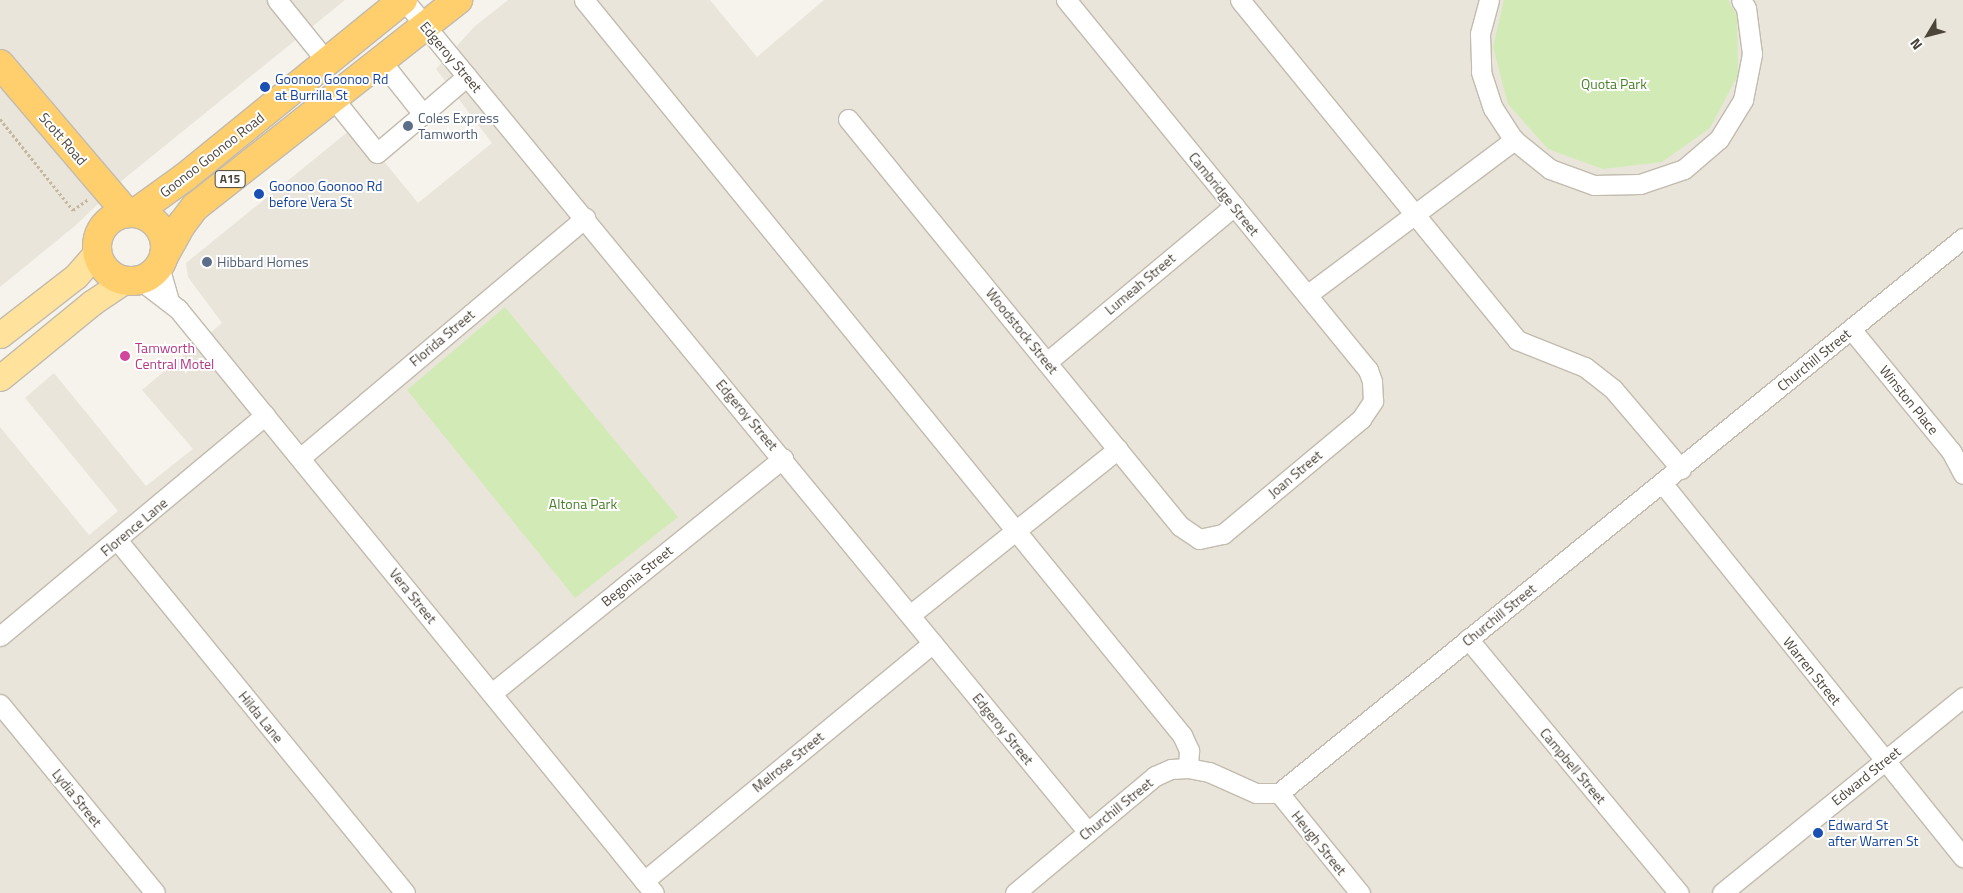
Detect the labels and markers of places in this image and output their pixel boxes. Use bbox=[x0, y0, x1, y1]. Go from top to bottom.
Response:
place label: Goonoo Goonoo Rd at Burrilla St bbox=[275, 71, 388, 104]
marker: Goonoo Goonoo Rd at Burrilla St bbox=[259, 81, 271, 93]
place label: Coles Express Tamworth bbox=[418, 110, 499, 142]
marker: Coles Express Tamworth bbox=[402, 120, 414, 132]
place label: Goonoo Goonoo Rd before Vera St bbox=[269, 178, 382, 210]
marker: Goonoo Goonoo Rd before Vera St bbox=[253, 188, 265, 200]
place label: Hibbard Homes bbox=[217, 254, 308, 270]
marker: Hibbard Homes bbox=[201, 256, 213, 268]
place label: Tamworth Central Motel bbox=[135, 340, 214, 372]
marker: Tamworth Central Motel bbox=[119, 350, 131, 362]
place label: Edward St after Warren St bbox=[1828, 817, 1918, 850]
marker: Edward St after Warren St bbox=[1812, 827, 1824, 839]

